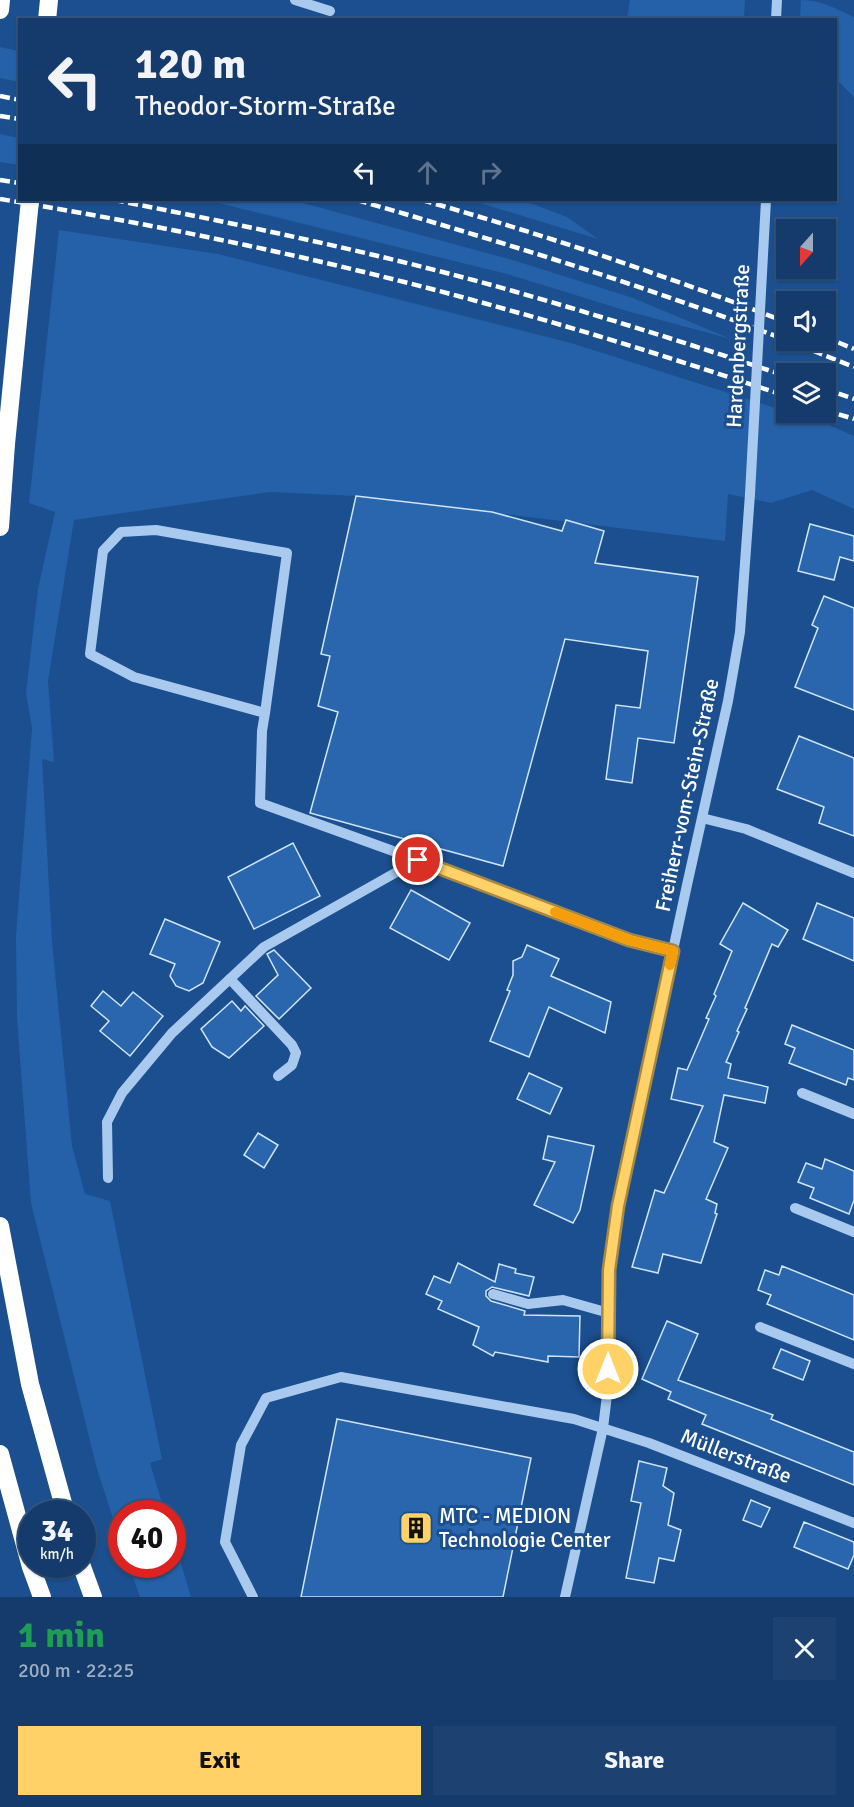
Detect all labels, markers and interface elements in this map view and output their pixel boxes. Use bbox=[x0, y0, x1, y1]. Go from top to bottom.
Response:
text: 120 m bbox=[135, 39, 246, 90]
icon: left bbox=[36, 42, 114, 120]
text: Theodor-Storm-Straße bbox=[135, 90, 396, 123]
icon: left bbox=[348, 156, 381, 189]
icon: ahead bbox=[411, 156, 444, 189]
icon: right bbox=[474, 156, 507, 189]
north arrow bbox=[776, 219, 836, 279]
map controls bbox=[776, 219, 836, 423]
street label: Hardenbergstraße bbox=[721, 263, 755, 429]
button: sound bbox=[776, 291, 836, 351]
button: layers bbox=[776, 363, 836, 423]
street label: Freiherr-vom-Stein-Straße bbox=[650, 676, 724, 914]
pin bbox=[392, 834, 443, 885]
icon: arrive bbox=[401, 843, 434, 876]
position arrow bbox=[576, 1337, 640, 1401]
street label: Müllerstraße bbox=[677, 1423, 795, 1489]
speed limit sign: 40 bbox=[108, 1500, 186, 1578]
place label: MTC - MEDION Technologie Center bbox=[439, 1503, 611, 1553]
building icon: MTC - MEDION Technologie Center bbox=[398, 1510, 434, 1546]
text: 34 bbox=[41, 1513, 73, 1550]
text: km/h bbox=[40, 1545, 74, 1563]
text: 1 min bbox=[18, 1613, 105, 1658]
button: close bbox=[773, 1617, 836, 1680]
text: 200 m · 22:25 bbox=[18, 1658, 134, 1683]
button: Exit bbox=[18, 1726, 421, 1795]
button: Share bbox=[433, 1726, 836, 1795]

